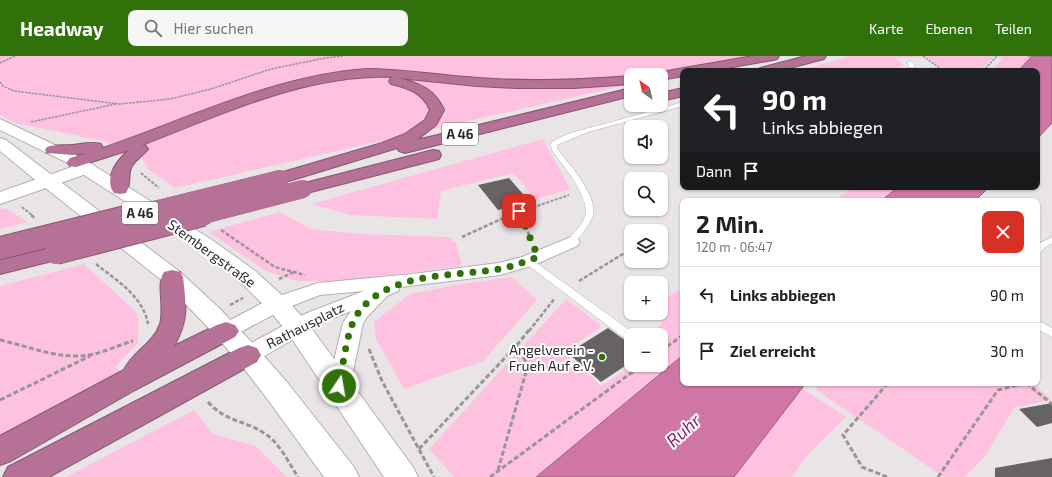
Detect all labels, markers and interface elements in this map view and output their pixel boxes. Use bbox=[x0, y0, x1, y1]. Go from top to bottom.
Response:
search box bbox=[128, 10, 408, 46]
text: Headway bbox=[20, 17, 104, 40]
icon: search bbox=[142, 17, 164, 39]
text: Hier suchen bbox=[174, 19, 253, 37]
text: Karte bbox=[869, 20, 904, 37]
text: Ebenen bbox=[926, 20, 973, 37]
text: Teilen bbox=[995, 20, 1032, 37]
north arrow bbox=[624, 68, 668, 112]
map controls bbox=[624, 68, 668, 372]
text: 90 m bbox=[762, 82, 827, 116]
icon: left bbox=[696, 84, 748, 136]
text: Links abbiegen bbox=[762, 116, 883, 138]
button: sound bbox=[624, 120, 668, 164]
road number: A 46 bbox=[442, 123, 478, 145]
icon: arrive bbox=[740, 160, 762, 182]
text: Dann bbox=[696, 162, 732, 180]
button: search bbox=[624, 172, 668, 216]
pin bbox=[502, 194, 536, 228]
icon: arrive bbox=[508, 200, 530, 222]
road number: A 46 bbox=[122, 202, 158, 224]
text: 2 Min. bbox=[696, 209, 764, 238]
button: close bbox=[982, 211, 1024, 253]
street label: Stembergstraße bbox=[165, 215, 259, 291]
button: layers bbox=[624, 224, 668, 268]
text: 120 m · 06:47 bbox=[696, 239, 772, 255]
button: + bbox=[624, 276, 668, 320]
icon: left bbox=[696, 284, 718, 306]
text: Links abbiegen bbox=[730, 286, 836, 304]
text: 90 m bbox=[990, 286, 1024, 304]
street label: Rathausplatz bbox=[263, 298, 347, 352]
button: − bbox=[624, 328, 668, 372]
icon: arrive bbox=[696, 340, 718, 362]
place label: Angelverein - Frueh Auf e.V. bbox=[509, 341, 594, 374]
text: Ziel erreicht bbox=[730, 342, 816, 360]
text: 30 m bbox=[990, 342, 1024, 360]
marker: Angelverein - Frueh Auf e.V. bbox=[597, 352, 607, 362]
position arrow bbox=[318, 365, 360, 407]
water label: Ruhr bbox=[661, 408, 705, 451]

